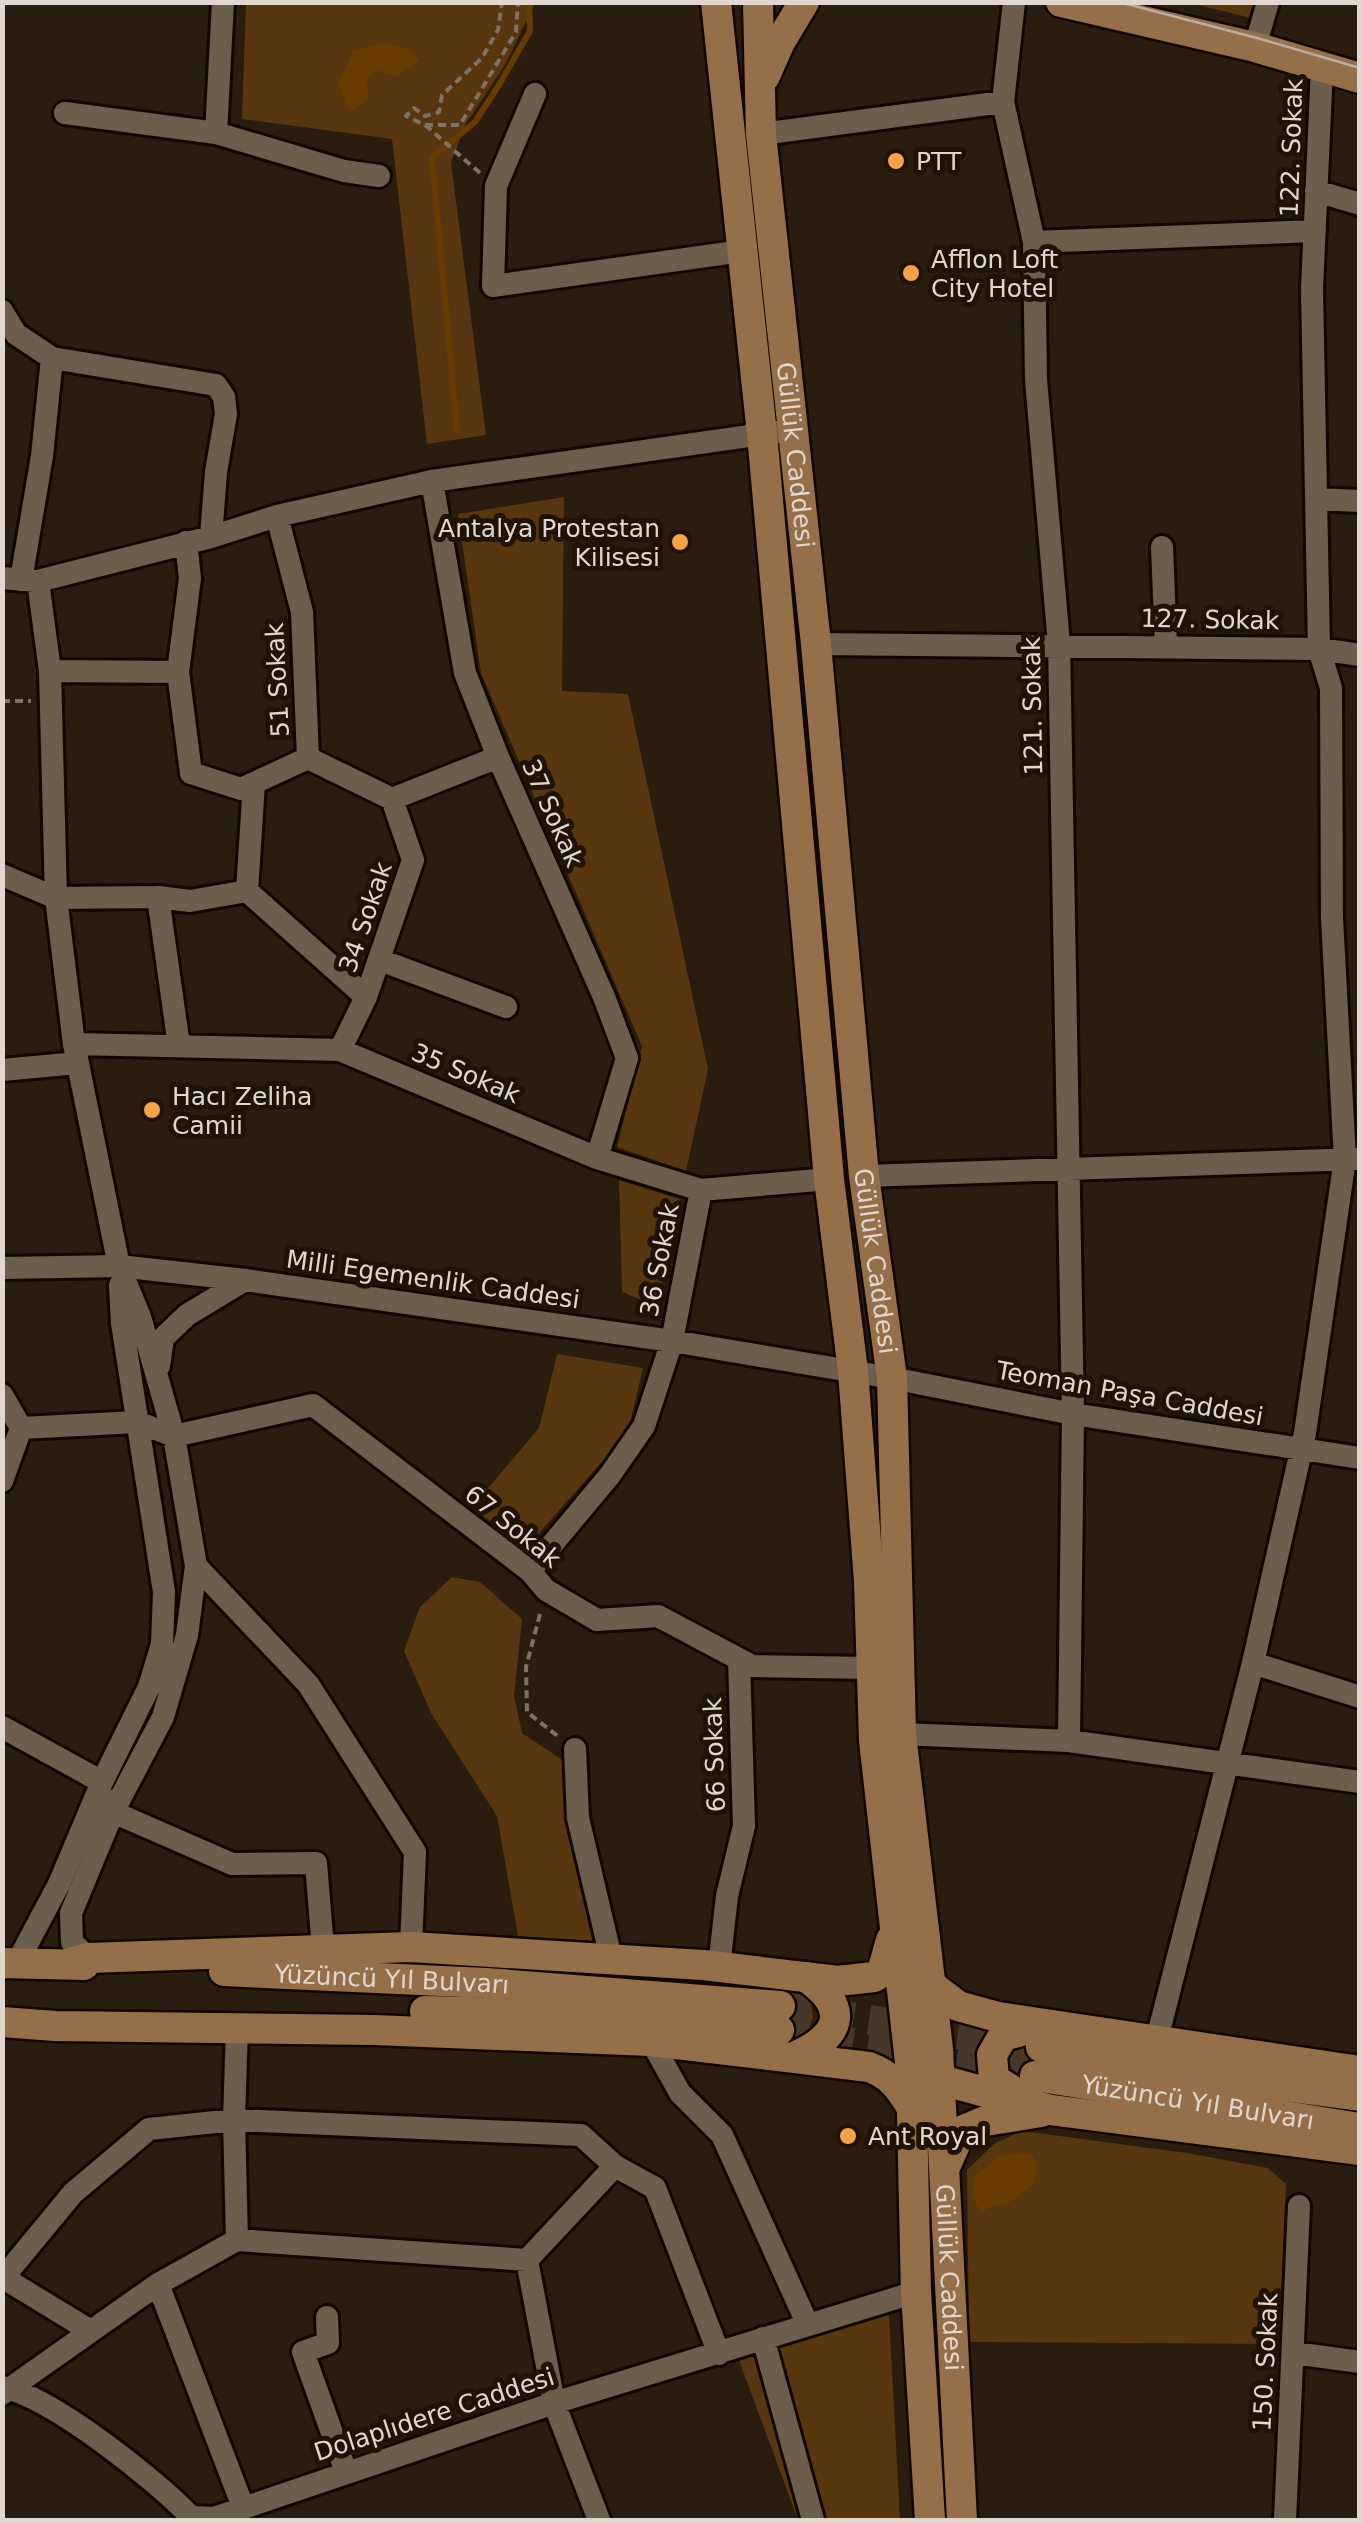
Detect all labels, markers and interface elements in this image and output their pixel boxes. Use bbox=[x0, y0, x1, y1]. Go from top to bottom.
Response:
street label: 122. Sokak bbox=[1275, 78, 1308, 218]
place label: PTT bbox=[916, 147, 962, 176]
marker: PTT bbox=[885, 150, 907, 172]
place label: Afflon Loft City Hotel bbox=[931, 245, 1059, 303]
marker: Afflon Loft City Hotel bbox=[900, 262, 922, 284]
street label: Güllük Caddesi bbox=[771, 360, 820, 550]
place label: Antalya Protestan Kilisesi bbox=[438, 514, 660, 572]
marker: Antalya Protestan Kilisesi bbox=[669, 531, 691, 553]
street label: 127. Sokak bbox=[1140, 604, 1280, 635]
street label: 51 Sokak bbox=[260, 621, 295, 738]
street label: 121. Sokak bbox=[1017, 636, 1048, 776]
street label: 37 Sokak bbox=[516, 755, 589, 872]
street label: 34 Sokak bbox=[333, 858, 398, 976]
street label: 35 Sokak bbox=[407, 1038, 525, 1109]
place label: Hacı Zeliha Camii bbox=[172, 1082, 312, 1140]
marker: Hacı Zeliha Camii bbox=[141, 1099, 163, 1121]
street label: Güllük Caddesi bbox=[848, 1166, 903, 1356]
street label: 36 Sokak bbox=[634, 1200, 685, 1319]
street label: Milli Egemenlik Caddesi bbox=[284, 1245, 582, 1314]
street label: Teoman Paşa Caddesi bbox=[993, 1356, 1266, 1431]
street label: 67 Sokak bbox=[459, 1479, 567, 1574]
street label: 66 Sokak bbox=[698, 1697, 731, 1813]
street label: Yüzüncü Yıl Bulvarı bbox=[273, 1959, 510, 2000]
street label: Yüzüncü Yıl Bulvarı bbox=[1078, 2070, 1316, 2135]
place label: Ant Royal bbox=[868, 2122, 987, 2151]
marker: Ant Royal bbox=[837, 2125, 859, 2147]
street label: Güllük Caddesi bbox=[930, 2183, 968, 2372]
street label: 150. Sokak bbox=[1247, 2292, 1284, 2432]
street label: Dolaplıdere Caddesi bbox=[310, 2362, 558, 2467]

